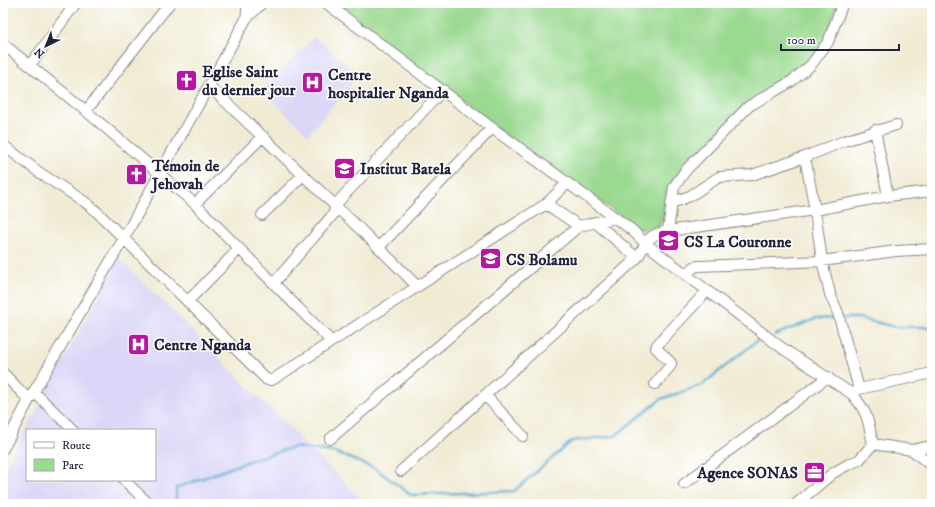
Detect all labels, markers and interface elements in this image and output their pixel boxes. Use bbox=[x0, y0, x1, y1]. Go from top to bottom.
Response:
north arrow bbox=[26, 26, 66, 66]
scale bar bbox=[781, 26, 899, 52]
text: 100 m bbox=[787, 33, 816, 48]
text: N bbox=[32, 44, 48, 61]
place label: Eglise Saint du dernier jour bbox=[202, 62, 297, 100]
place label: Centre hospitalier Nganda bbox=[327, 65, 450, 103]
church icon: Eglise Saint du dernier jour bbox=[173, 67, 199, 93]
hospital icon: Centre hospitalier Nganda bbox=[299, 70, 325, 96]
school or university icon: Institut Batela bbox=[332, 155, 358, 181]
place label: Témoin de Jehovah bbox=[150, 156, 220, 194]
place label: Institut Batela bbox=[360, 159, 452, 179]
church icon: Témoin de Jehovah bbox=[124, 161, 150, 187]
school or university icon: CS La Couronne bbox=[655, 228, 681, 254]
place label: CS La Couronne bbox=[684, 232, 792, 252]
school or university icon: CS Bolamu bbox=[478, 246, 504, 272]
place label: CS Bolamu bbox=[506, 250, 578, 270]
hospital icon: Centre Nganda bbox=[126, 331, 152, 357]
place label: Centre Nganda bbox=[154, 335, 252, 355]
legend bbox=[26, 429, 156, 481]
text: Route bbox=[62, 438, 90, 453]
text: Parc bbox=[62, 458, 84, 473]
office icon: Agence SONAS bbox=[801, 459, 827, 485]
place label: Agence SONAS bbox=[696, 463, 798, 483]

